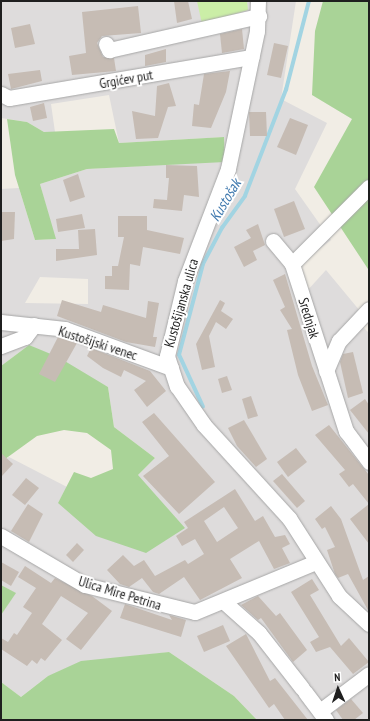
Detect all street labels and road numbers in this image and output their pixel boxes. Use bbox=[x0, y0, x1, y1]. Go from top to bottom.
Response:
street label: Grgićev put bbox=[98, 66, 154, 92]
street label: Kustošijanska ulica bbox=[160, 257, 202, 349]
street label: Srednjak bbox=[295, 296, 323, 340]
street label: Kustošijski venec bbox=[56, 322, 140, 364]
street label: Ulica Mire Petrina bbox=[76, 572, 164, 614]

